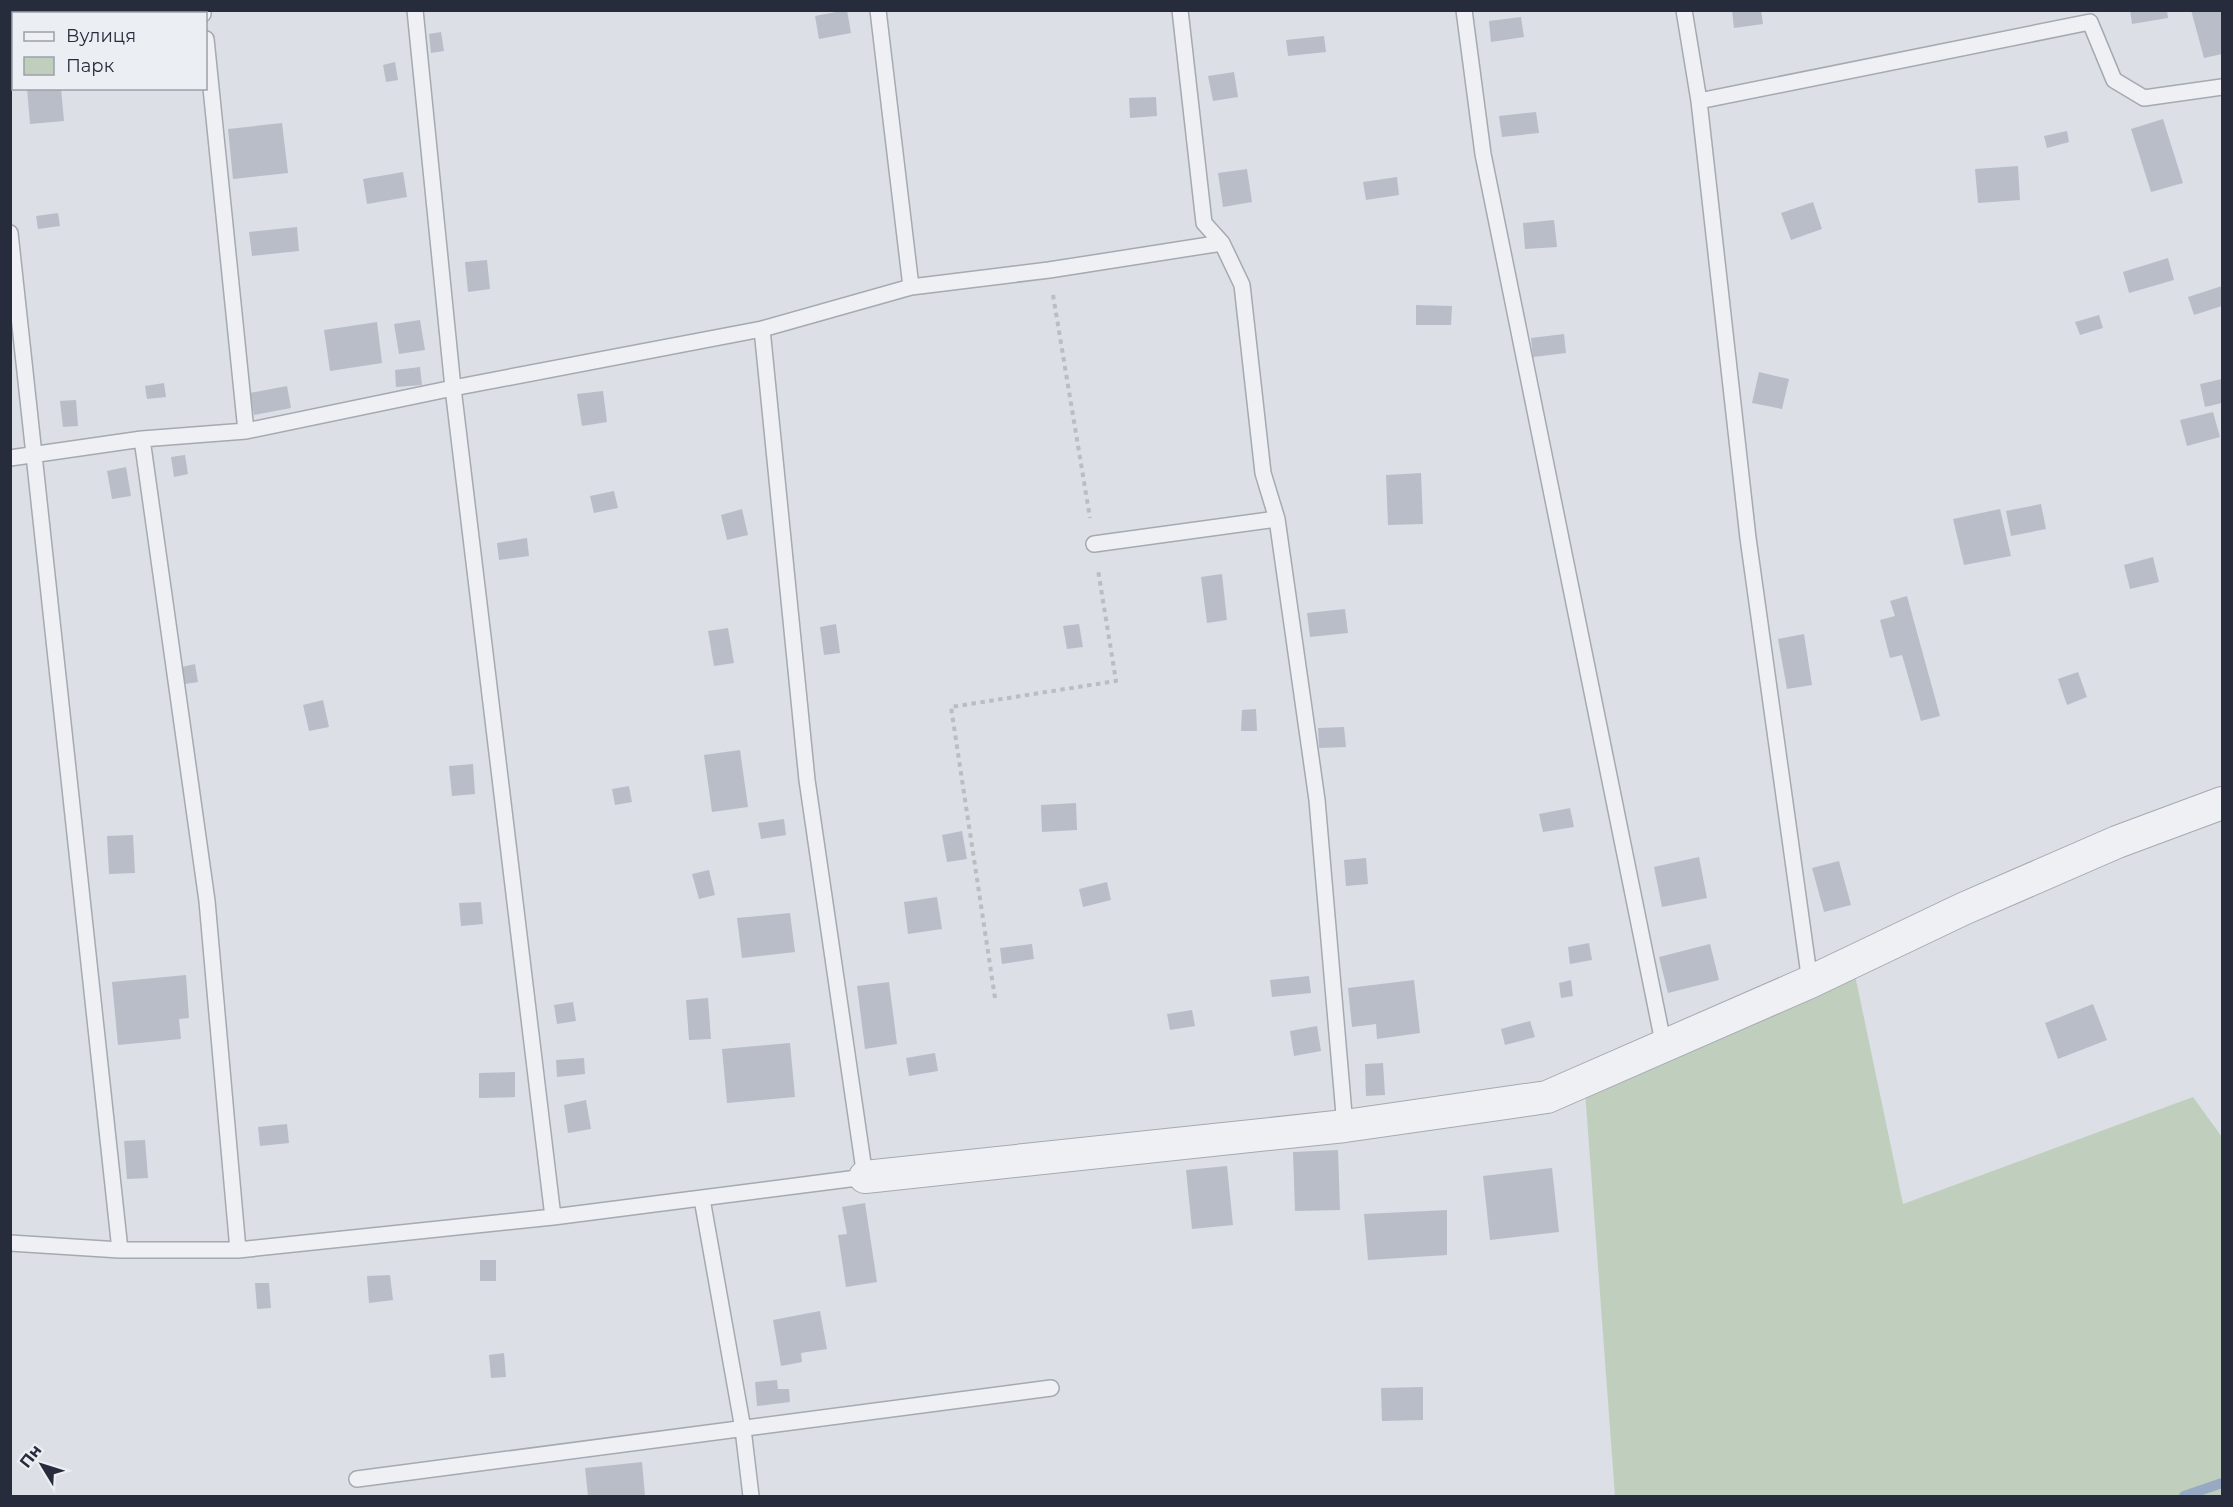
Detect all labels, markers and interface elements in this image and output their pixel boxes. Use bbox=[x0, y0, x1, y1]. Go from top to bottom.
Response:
legend bbox=[12, 12, 207, 90]
text: Вулиця bbox=[66, 25, 136, 47]
text: Парк bbox=[66, 55, 115, 77]
north arrow bbox=[12, 1435, 72, 1495]
text: Пн bbox=[16, 1441, 45, 1471]

